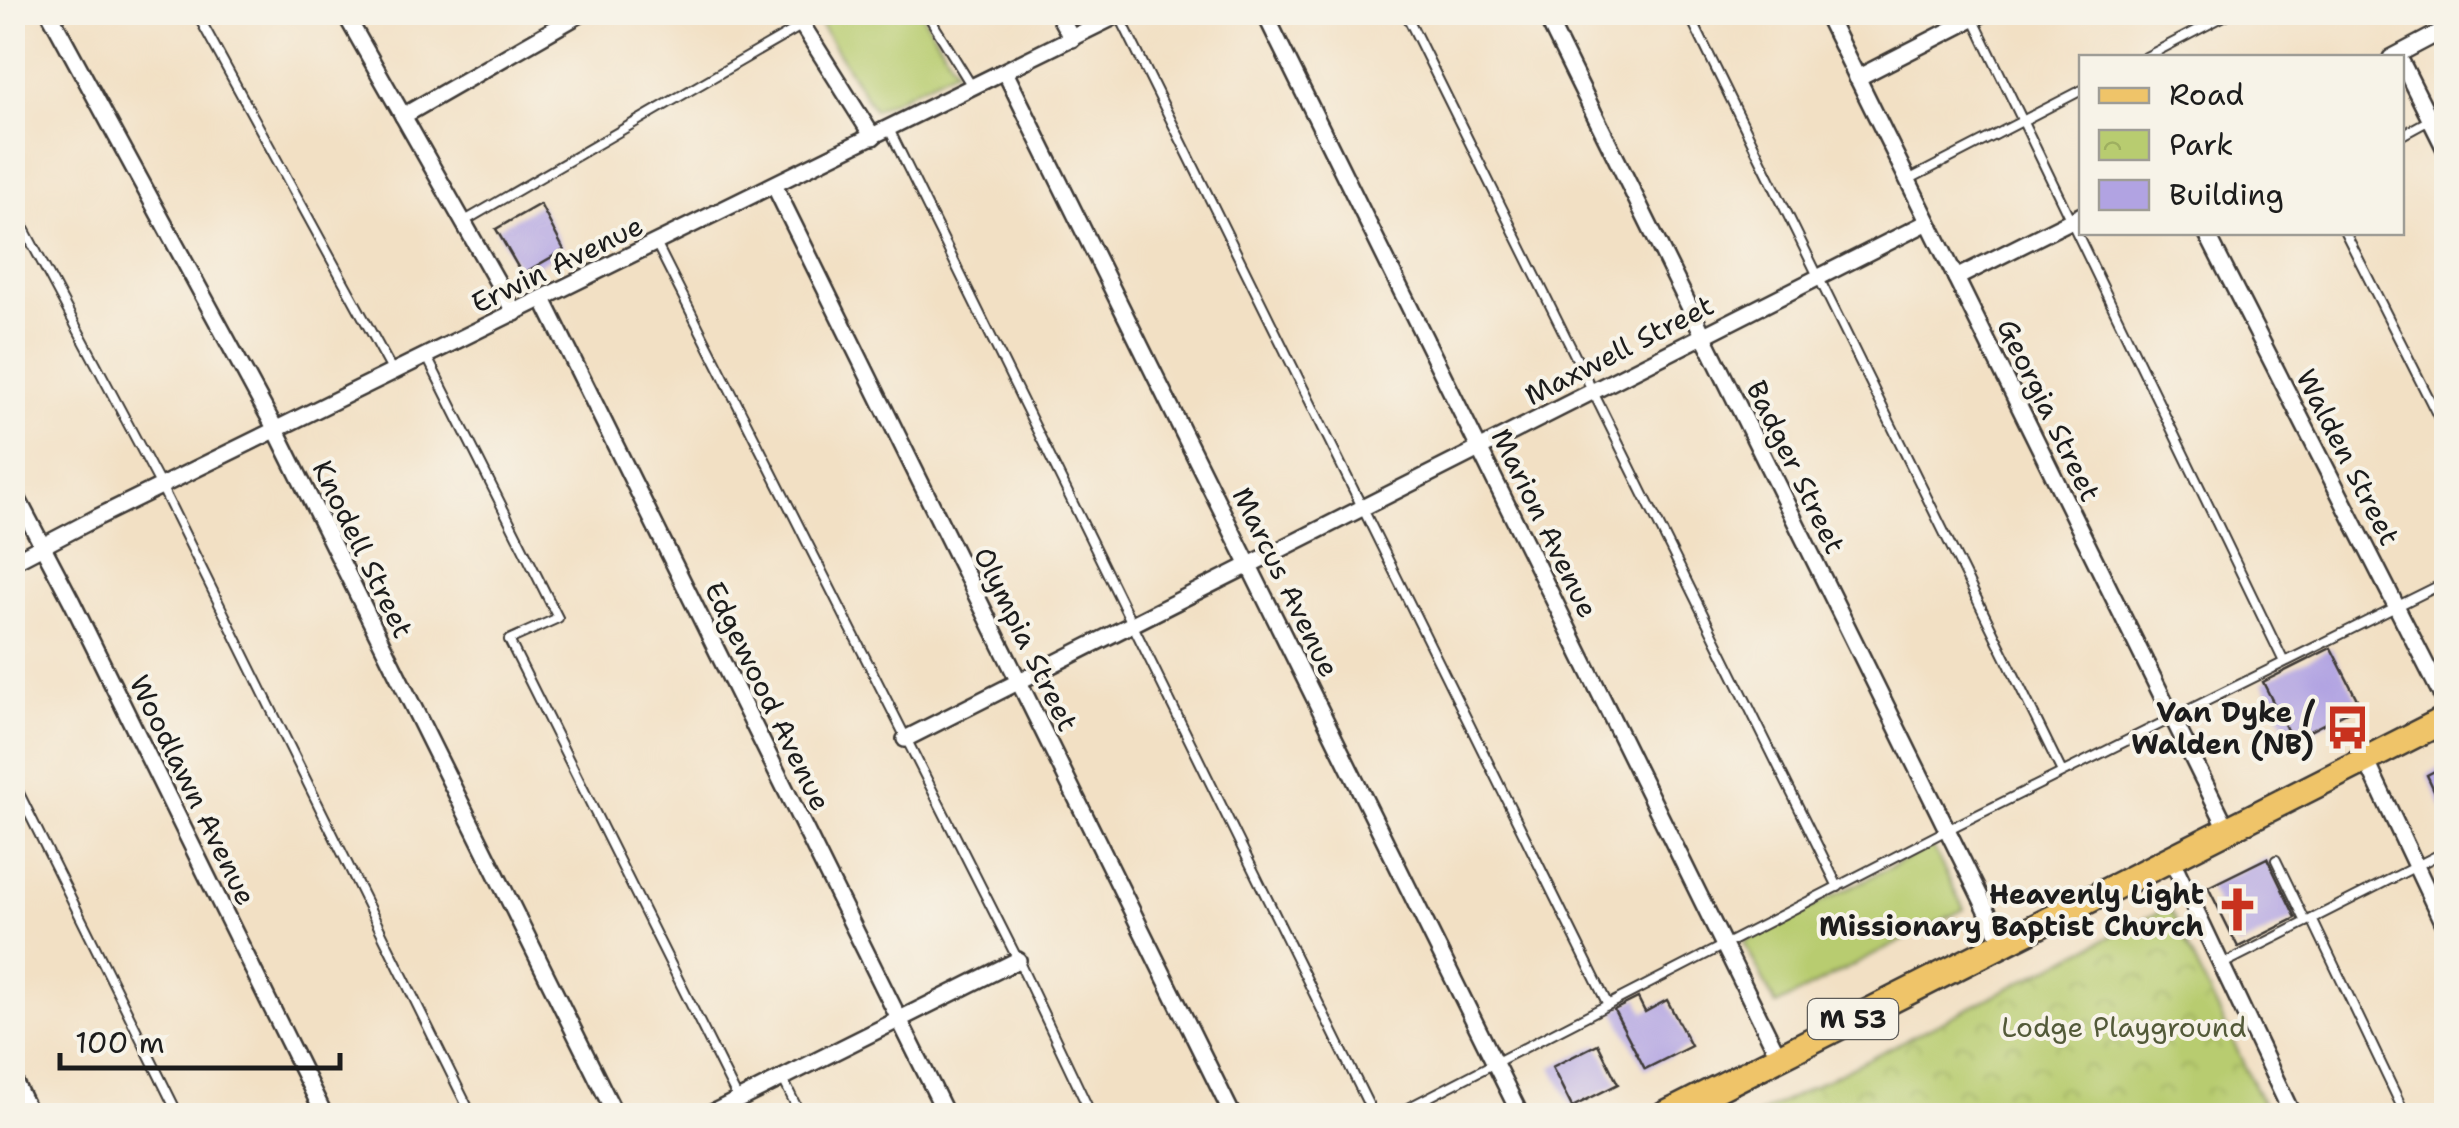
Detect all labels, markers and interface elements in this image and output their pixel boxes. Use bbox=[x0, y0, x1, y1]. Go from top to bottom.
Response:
legend bbox=[2079, 55, 2404, 235]
text: Road bbox=[2169, 74, 2244, 115]
text: Park bbox=[2169, 124, 2233, 165]
text: Building bbox=[2169, 174, 2284, 215]
street label: Erwin Avenue bbox=[465, 206, 649, 322]
street label: Maxwell Street bbox=[1518, 286, 1720, 414]
street label: Georgia Street bbox=[1988, 312, 2110, 508]
street label: Walden Street bbox=[2287, 362, 2409, 552]
street label: Badger Street bbox=[1738, 374, 1854, 560]
street label: Marion Avenue bbox=[1483, 422, 1607, 624]
street label: Knodell Street bbox=[304, 454, 422, 644]
street label: Marcus Avenue bbox=[1224, 481, 1348, 683]
street label: Olympia Street bbox=[965, 541, 1087, 737]
street label: Edgewood Avenue bbox=[696, 575, 840, 817]
street label: Woodlawn Avenue bbox=[121, 668, 265, 912]
place label: Van Dyke / Walden (NB) bbox=[2131, 693, 2316, 763]
bus stop icon: Van Dyke / Walden (NB) bbox=[2323, 704, 2371, 752]
place label: Heavenly Light Missionary Baptist Church bbox=[1819, 875, 2204, 945]
church icon: Heavenly Light Missionary Baptist Church bbox=[2213, 886, 2261, 934]
road number: M 53 bbox=[1808, 999, 1898, 1039]
scale bar bbox=[60, 1008, 340, 1070]
park label: Lodge Playground bbox=[2001, 1008, 2247, 1046]
text: 100 m bbox=[75, 1022, 165, 1063]

